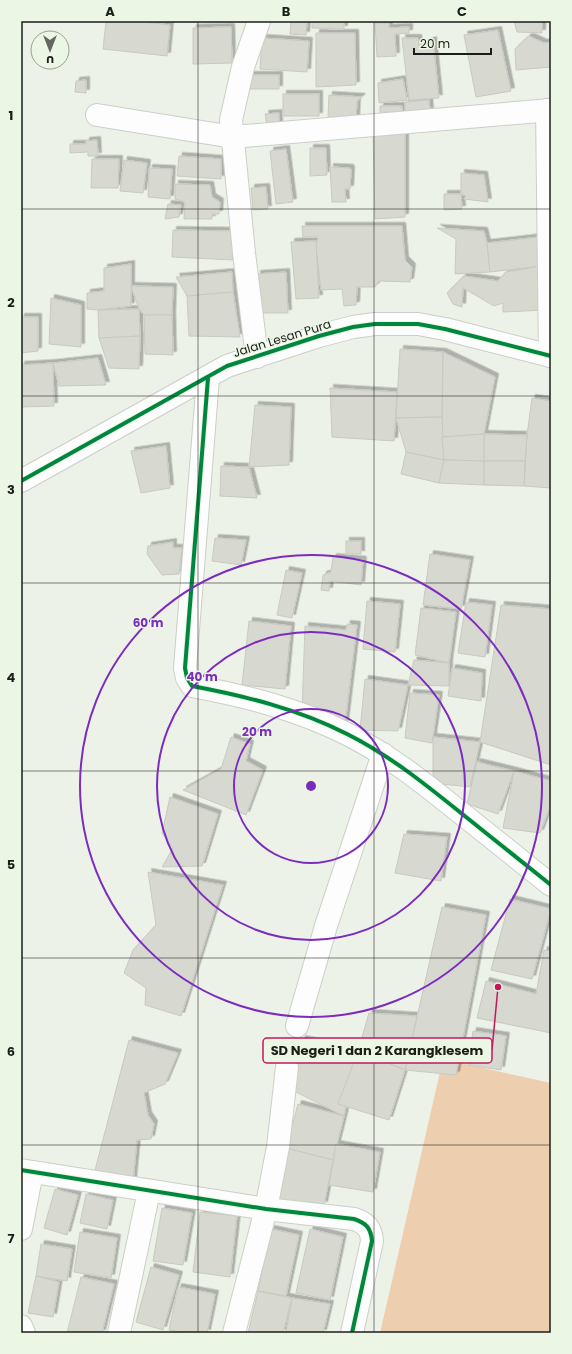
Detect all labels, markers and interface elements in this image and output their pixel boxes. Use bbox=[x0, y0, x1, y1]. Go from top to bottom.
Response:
text: A bbox=[105, 2, 115, 21]
text: B bbox=[282, 2, 291, 21]
text: C bbox=[457, 2, 467, 21]
north arrow bbox=[30, 30, 70, 70]
scale bar bbox=[414, 30, 491, 56]
text: 20 m bbox=[420, 35, 450, 52]
text: U bbox=[46, 52, 54, 68]
text: 1 bbox=[9, 106, 13, 125]
text: 2 bbox=[7, 293, 15, 312]
street label: Jalan Lesan Pura bbox=[231, 315, 333, 361]
text: 3 bbox=[7, 480, 15, 499]
text: 60 m bbox=[133, 614, 164, 631]
text: 4 bbox=[7, 668, 16, 687]
text: 40 m bbox=[186, 668, 218, 685]
text: 20 m bbox=[242, 723, 272, 740]
centre of rings bbox=[304, 779, 318, 793]
text: 5 bbox=[7, 855, 15, 874]
callout: SD Negeri 1 dan 2 Karangklesem bbox=[263, 1038, 492, 1063]
text: SD Negeri 1 dan 2 Karangklesem bbox=[271, 1041, 484, 1060]
text: 6 bbox=[7, 1042, 15, 1061]
text: 7 bbox=[8, 1229, 15, 1248]

